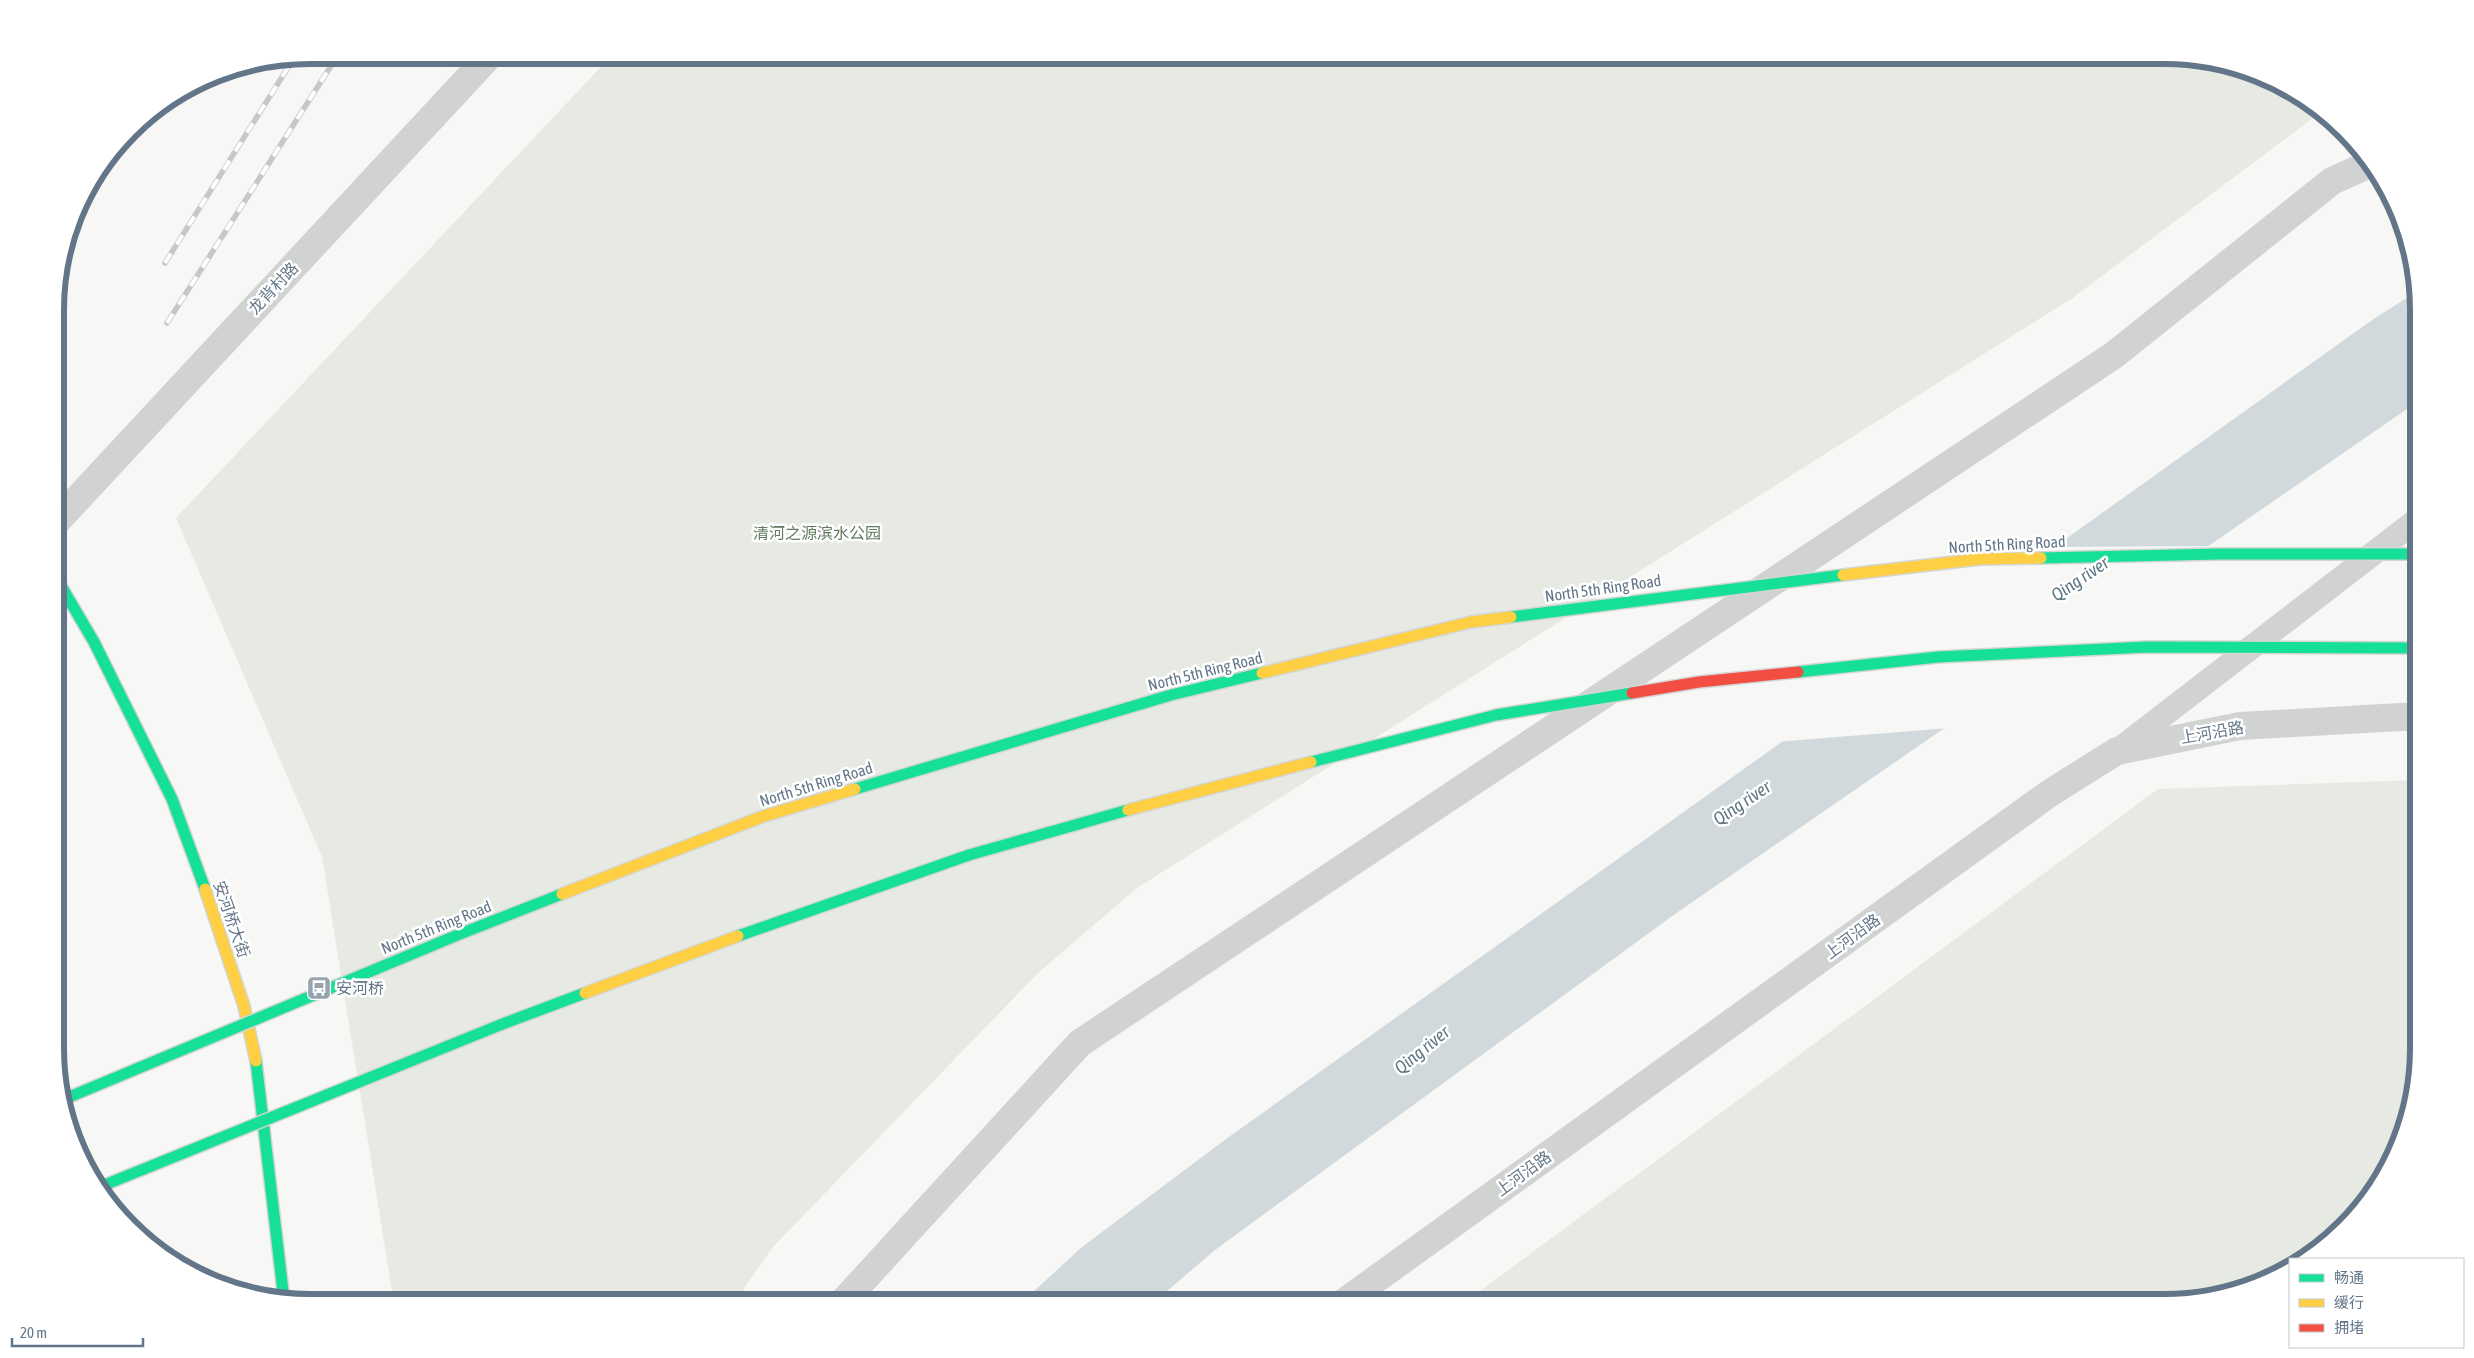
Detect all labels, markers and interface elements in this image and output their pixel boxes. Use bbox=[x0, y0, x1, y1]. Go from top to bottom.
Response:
street label: 龙背村路 bbox=[245, 258, 301, 318]
park label: 清河之源滨水公园 bbox=[753, 524, 881, 542]
street label: North 5th Ring Road bbox=[1948, 532, 2066, 557]
water label: Qing river bbox=[2047, 551, 2113, 605]
street label: North 5th Ring Road bbox=[1544, 571, 1662, 606]
street label: North 5th Ring Road bbox=[1146, 648, 1264, 695]
street label: 上河沿路 bbox=[2179, 718, 2245, 746]
street label: North 5th Ring Road bbox=[757, 758, 875, 811]
water label: Qing river bbox=[1709, 775, 1775, 829]
street label: 安河桥大街 bbox=[210, 878, 254, 960]
street label: North 5th Ring Road bbox=[378, 897, 494, 958]
street label: 上河沿路 bbox=[1821, 910, 1883, 962]
bus stop icon: 安河桥 bbox=[306, 975, 332, 1001]
place label: 安河桥 bbox=[336, 979, 384, 997]
water label: Qing river bbox=[1390, 1021, 1454, 1078]
street label: 上河沿路 bbox=[1492, 1147, 1554, 1199]
legend bbox=[2289, 1258, 2464, 1348]
text: 畅通 bbox=[2334, 1269, 2364, 1286]
text: 缓行 bbox=[2334, 1294, 2364, 1311]
scale bar bbox=[12, 1316, 144, 1348]
text: 拥堵 bbox=[2334, 1319, 2364, 1336]
text: 20 m bbox=[20, 1324, 47, 1341]

